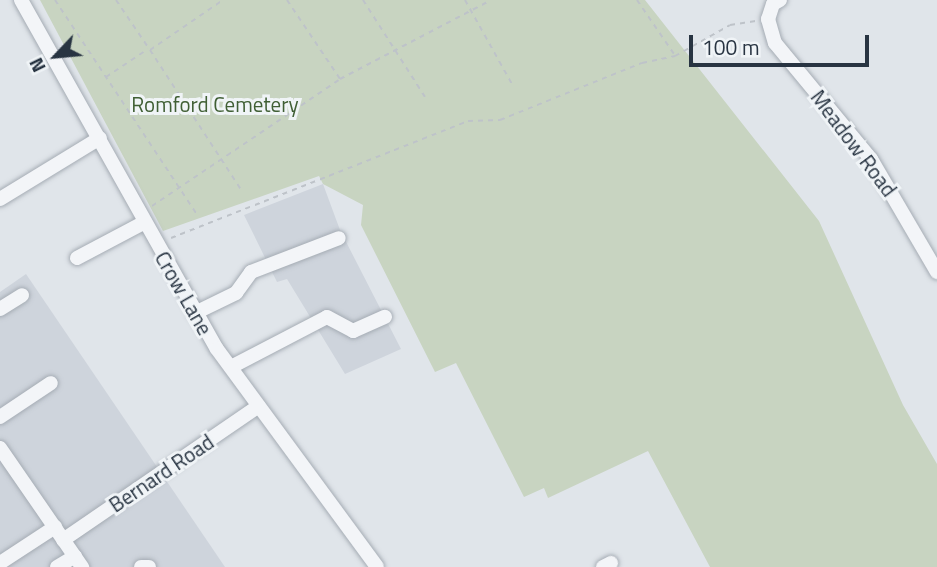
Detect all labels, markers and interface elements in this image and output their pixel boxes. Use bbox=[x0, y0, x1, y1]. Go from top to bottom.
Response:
north arrow bbox=[21, 21, 91, 91]
scale bar bbox=[692, 21, 872, 65]
text: 100 m bbox=[702, 31, 759, 63]
text: N bbox=[21, 53, 53, 78]
street label: Meadow Road bbox=[806, 85, 902, 201]
park label: Romford Cemetery bbox=[131, 91, 299, 117]
street label: Crow Lane bbox=[150, 247, 218, 339]
street label: Bernard Road bbox=[104, 429, 218, 517]

